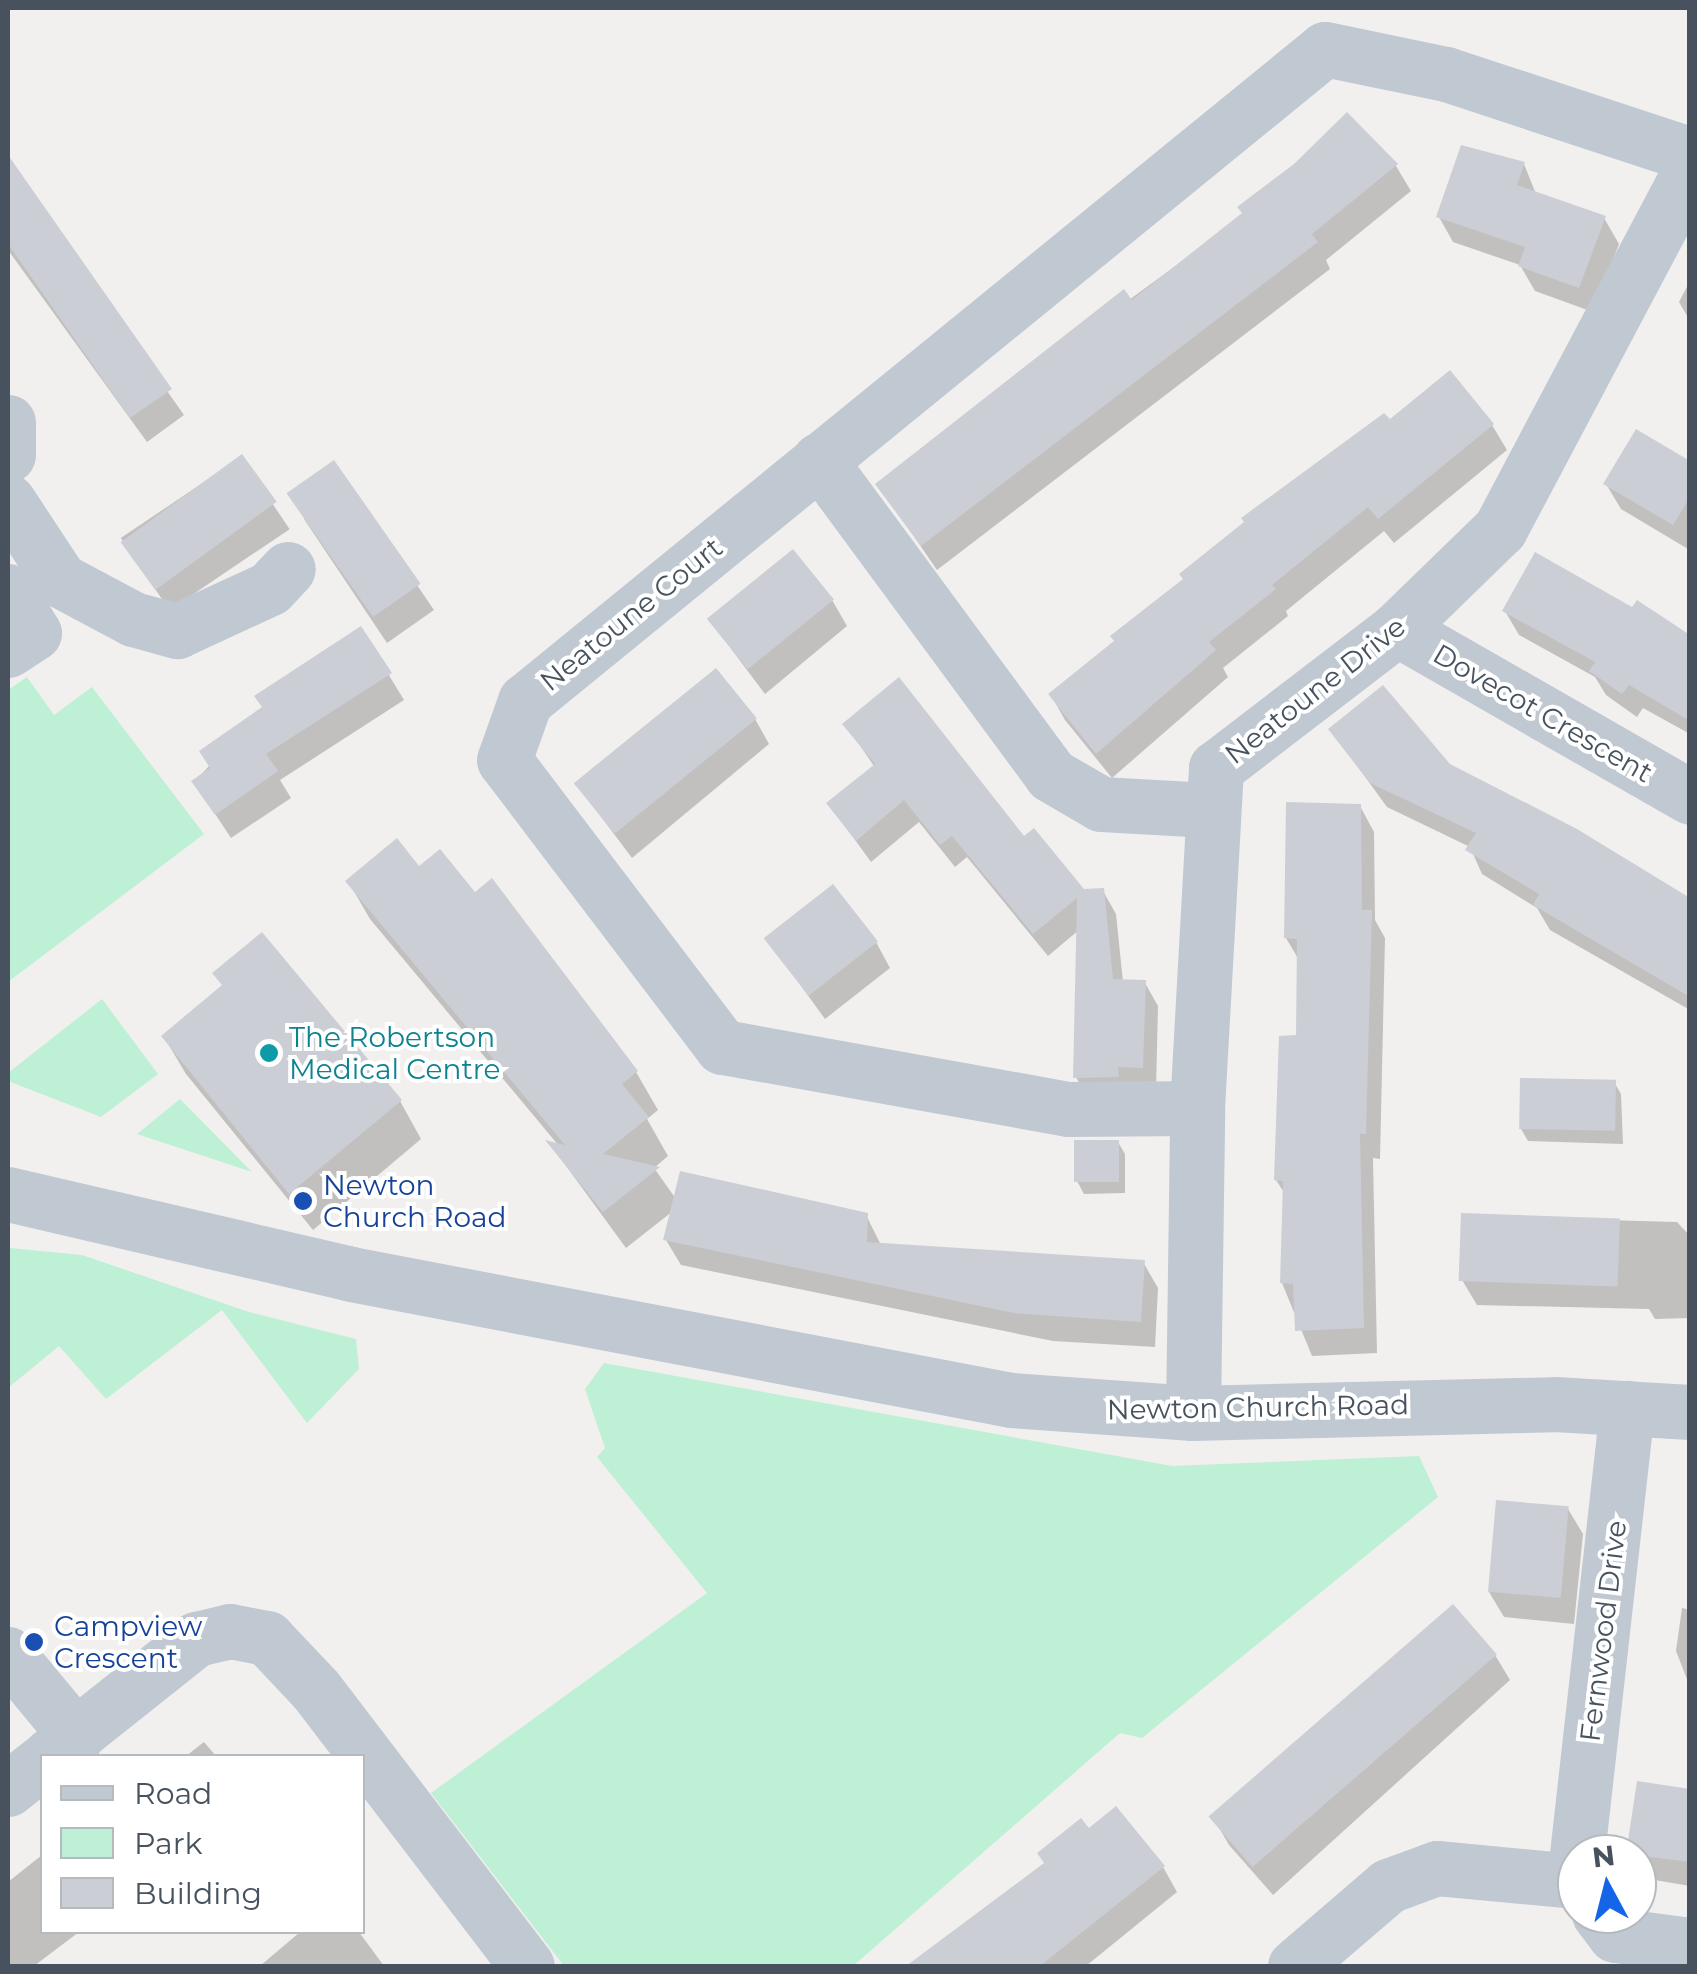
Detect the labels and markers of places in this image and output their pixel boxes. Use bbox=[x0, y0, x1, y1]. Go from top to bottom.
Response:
place label: The Robertson Medical Centre bbox=[289, 1020, 501, 1086]
marker: The Robertson Medical Centre bbox=[258, 1042, 280, 1064]
place label: Newton Church Road bbox=[323, 1168, 506, 1234]
marker: Newton Church Road bbox=[292, 1190, 314, 1212]
place label: Campview Crescent bbox=[54, 1609, 202, 1675]
marker: Campview Crescent bbox=[23, 1631, 45, 1653]

